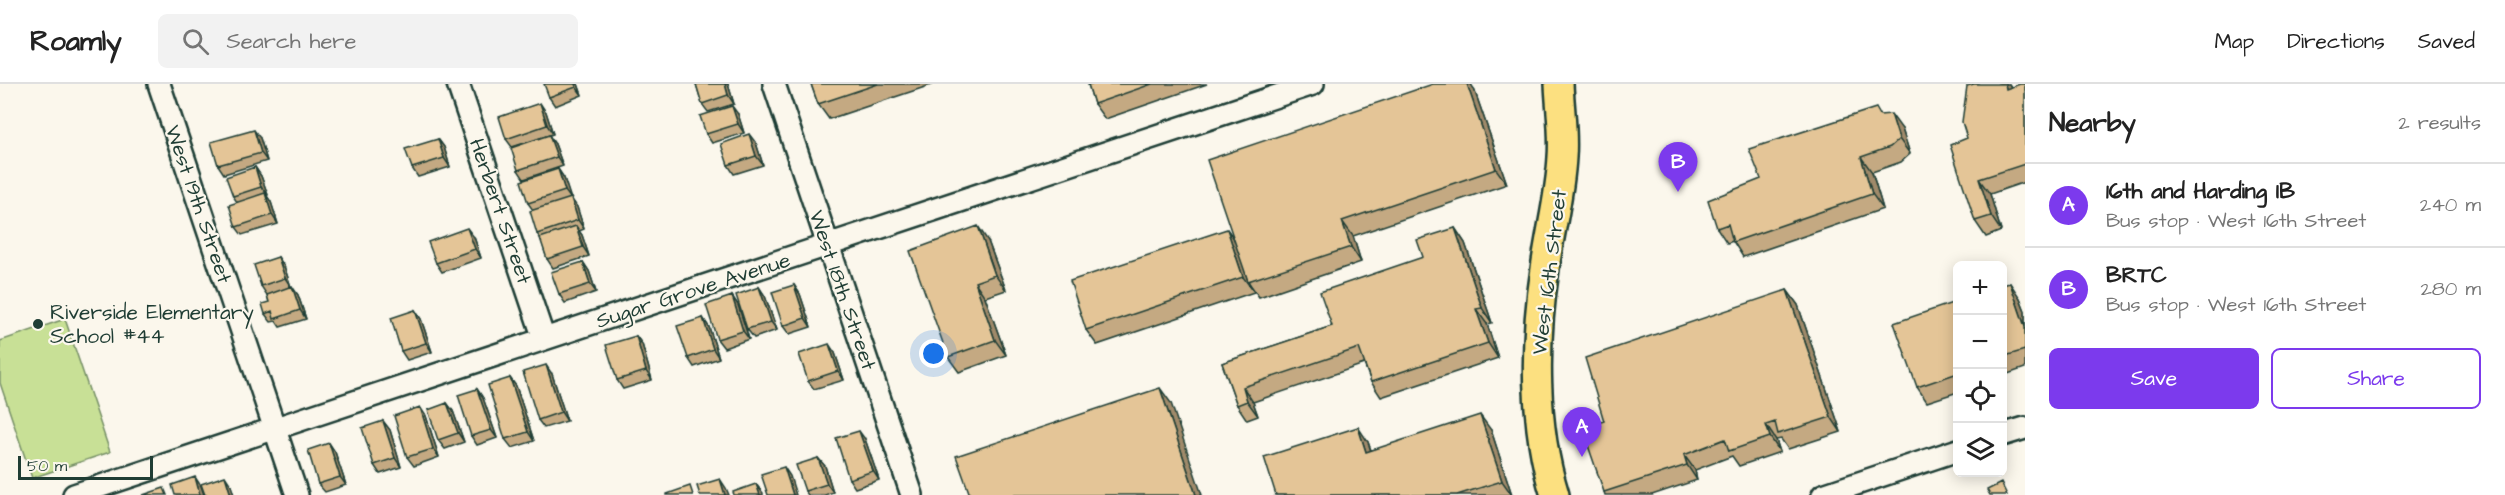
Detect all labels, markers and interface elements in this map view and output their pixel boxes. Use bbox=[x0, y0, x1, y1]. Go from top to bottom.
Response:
search box bbox=[158, 14, 578, 68]
text: Roamly bbox=[30, 22, 122, 61]
icon: search bbox=[179, 25, 212, 58]
text: Search here bbox=[227, 26, 356, 57]
text: Map bbox=[2214, 27, 2254, 56]
text: Directions bbox=[2287, 27, 2385, 56]
text: Saved bbox=[2418, 27, 2475, 56]
text: Nearby bbox=[2049, 105, 2136, 141]
text: 2 results bbox=[2398, 109, 2481, 137]
street label: West 19th Street bbox=[158, 121, 239, 287]
street label: Herbert Street bbox=[462, 135, 539, 288]
pin: B bbox=[1658, 142, 1698, 192]
text: 16th and Harding IB bbox=[2106, 176, 2295, 207]
street label: West 16th Street bbox=[1525, 187, 1574, 356]
text: A bbox=[2062, 191, 2075, 219]
text: 240 m bbox=[2420, 191, 2481, 219]
street label: West 18th Street bbox=[802, 207, 884, 374]
text: Bus stop · West 16th Street bbox=[2106, 207, 2366, 235]
street label: Sugar Grove Avenue bbox=[592, 245, 795, 337]
text: BRTC bbox=[2106, 260, 2167, 291]
map controls bbox=[1953, 261, 2007, 477]
button: + bbox=[1953, 261, 2007, 315]
text: B bbox=[2061, 275, 2076, 303]
text: 280 m bbox=[2420, 275, 2481, 303]
text: Bus stop · West 16th Street bbox=[2106, 291, 2366, 319]
place label: Riverside Elementary School #44 bbox=[50, 298, 254, 351]
button: − bbox=[1953, 315, 2007, 369]
marker: Riverside Elementary School #44 bbox=[31, 317, 45, 331]
your location bbox=[919, 339, 948, 368]
button: Save bbox=[2049, 348, 2259, 409]
button: Share bbox=[2271, 348, 2481, 409]
button: locate bbox=[1953, 369, 2007, 423]
pin: A bbox=[1562, 408, 1602, 457]
button: layers bbox=[1953, 423, 2007, 477]
scale bar bbox=[18, 453, 153, 480]
text: 50 m bbox=[27, 455, 67, 477]

